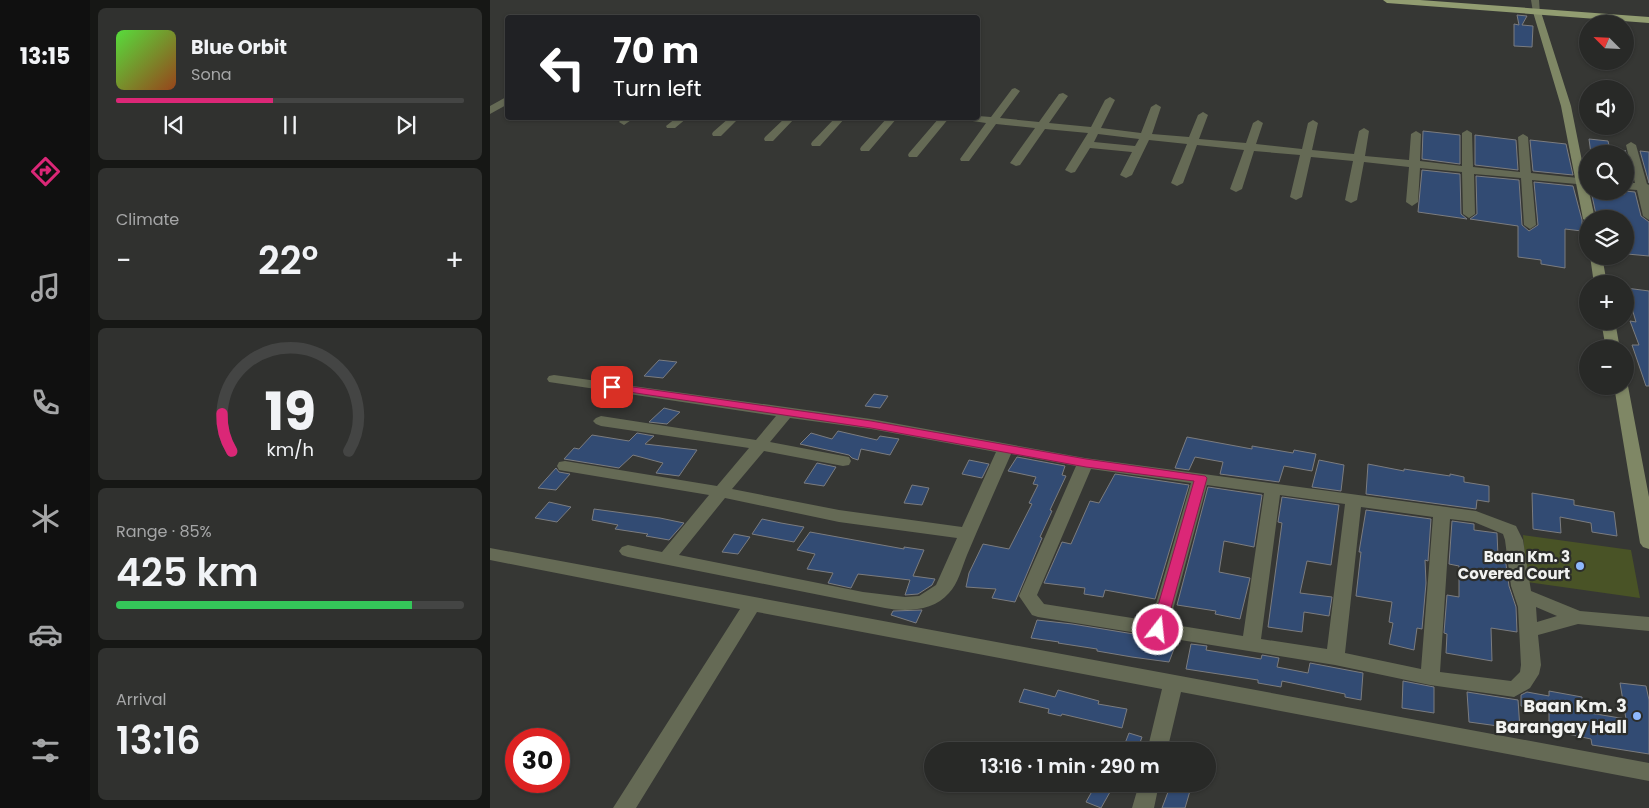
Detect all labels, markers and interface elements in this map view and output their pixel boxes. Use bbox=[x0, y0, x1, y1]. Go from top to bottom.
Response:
north arrow bbox=[1579, 15, 1634, 70]
map controls bbox=[1579, 15, 1634, 395]
text: 70 m bbox=[613, 26, 699, 75]
text: Blue Orbit bbox=[191, 34, 287, 61]
icon: left bbox=[530, 35, 595, 100]
text: 13:15 bbox=[20, 41, 70, 72]
text: Sona bbox=[191, 63, 232, 86]
text: Turn left bbox=[613, 73, 701, 104]
button: sound bbox=[1579, 80, 1634, 135]
icon: previous bbox=[160, 111, 188, 139]
icon: pause bbox=[276, 111, 304, 139]
icon: next bbox=[392, 111, 420, 139]
button: search bbox=[1579, 145, 1634, 200]
icon: directions bbox=[28, 154, 63, 189]
text: Climate bbox=[116, 208, 179, 231]
button: layers bbox=[1579, 210, 1634, 265]
text: 22° bbox=[258, 234, 318, 287]
text: − bbox=[116, 241, 131, 280]
text: + bbox=[445, 241, 464, 280]
icon: music bbox=[28, 270, 63, 305]
button: + bbox=[1579, 275, 1634, 330]
button: − bbox=[1579, 340, 1634, 395]
pin bbox=[591, 366, 633, 408]
icon: arrive bbox=[598, 373, 626, 401]
text: 19 bbox=[264, 375, 316, 448]
icon: phone bbox=[28, 385, 63, 420]
text: km/h bbox=[266, 437, 314, 462]
icon: climate bbox=[28, 501, 63, 536]
text: Range · 85% bbox=[116, 520, 212, 543]
text: 425 km bbox=[116, 546, 258, 599]
place label: Baan Km. 3 Covered Court bbox=[1458, 546, 1570, 584]
marker: Baan Km. 3 Covered Court bbox=[1574, 560, 1586, 572]
position arrow bbox=[1131, 603, 1183, 655]
icon: car bbox=[28, 617, 63, 652]
text: Arrival bbox=[116, 688, 166, 711]
place label: Baan Km. 3 Barangay Hall bbox=[1495, 693, 1627, 739]
marker: Baan Km. 3 Barangay Hall bbox=[1631, 710, 1643, 722]
text: 13:16 bbox=[116, 714, 201, 767]
speed limit sign: 30 bbox=[505, 728, 570, 793]
icon: filters bbox=[28, 733, 63, 768]
text: 13:16 · 1 min · 290 m bbox=[980, 753, 1160, 780]

